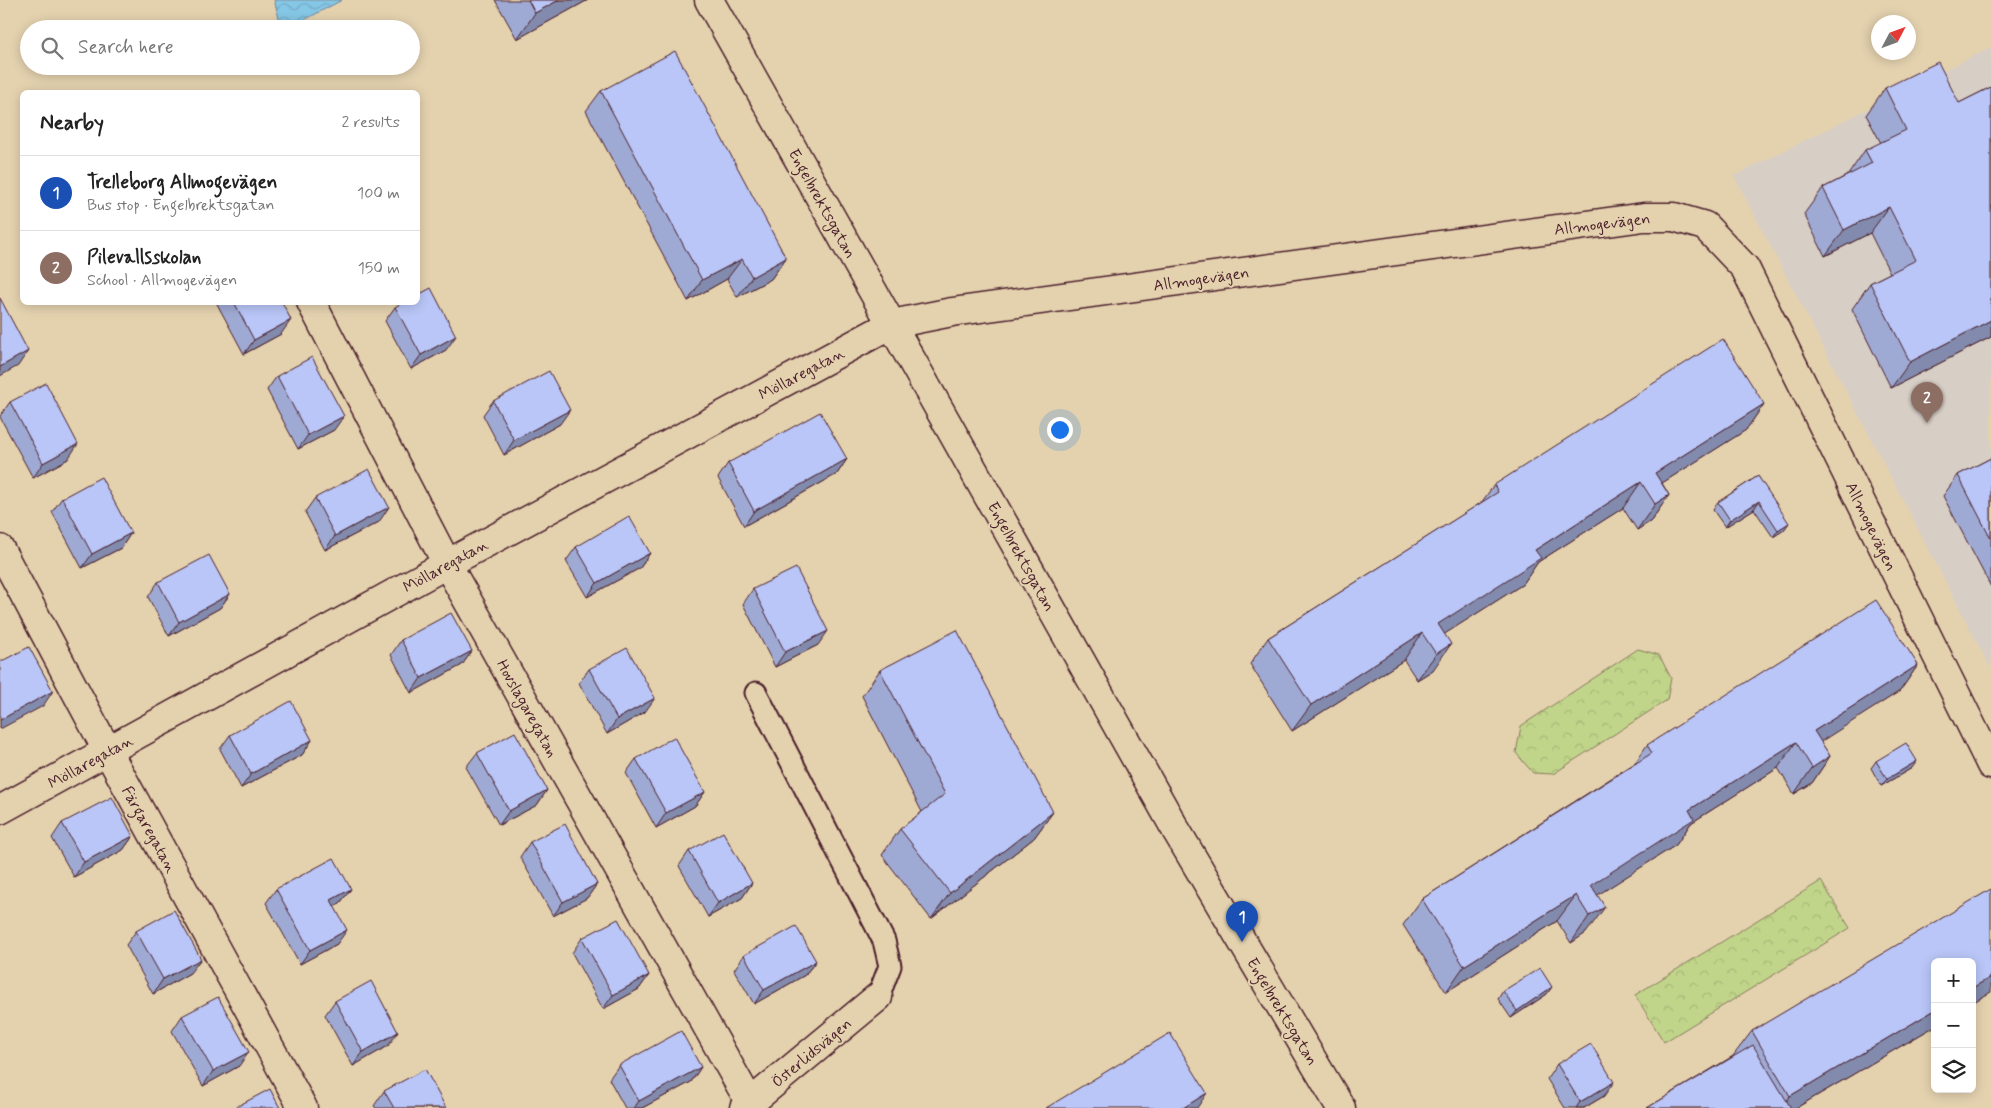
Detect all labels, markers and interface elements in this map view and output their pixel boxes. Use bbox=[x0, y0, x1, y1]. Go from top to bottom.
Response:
north arrow bbox=[1871, 15, 1916, 60]
search box bbox=[20, 20, 420, 75]
icon: search bbox=[38, 34, 66, 62]
text: Search here bbox=[78, 35, 174, 60]
text: Nearby bbox=[40, 109, 104, 137]
text: 2 results bbox=[342, 112, 400, 133]
street label: Engelbrektsgatan bbox=[782, 145, 860, 263]
text: Trelleborg Allmogevägen bbox=[87, 170, 278, 195]
text: 1 bbox=[52, 183, 60, 204]
text: 100 m bbox=[357, 183, 400, 204]
text: Bus stop · Engelbrektsgatan bbox=[87, 195, 274, 216]
street label: Allmogevägen bbox=[1553, 208, 1651, 241]
text: Pilevallsskolan bbox=[87, 245, 201, 270]
text: 2 bbox=[52, 258, 60, 279]
text: 150 m bbox=[358, 258, 400, 279]
street label: Allmogevägen bbox=[1152, 262, 1250, 297]
text: School · Allmogevägen bbox=[87, 270, 237, 291]
street label: Möllaregatan bbox=[755, 343, 849, 406]
pin: 2 bbox=[1911, 382, 1943, 423]
your location bbox=[1047, 417, 1073, 443]
street label: Allmogevägen bbox=[1840, 479, 1901, 575]
street label: Engelbrektsgatan bbox=[981, 498, 1059, 616]
street label: Möllaregatan bbox=[400, 534, 492, 598]
street label: Hovslagaregatan bbox=[490, 656, 562, 762]
street label: Möllaregatan bbox=[45, 730, 137, 794]
street label: Färgaregatan bbox=[115, 783, 181, 878]
pin: 1 bbox=[1226, 901, 1258, 942]
street label: Engelbrektsgatan bbox=[1240, 954, 1322, 1070]
map controls bbox=[1931, 958, 1976, 1093]
button: + bbox=[1931, 958, 1976, 1003]
button: − bbox=[1931, 1003, 1976, 1048]
street label: Österlidsvägen bbox=[768, 1014, 856, 1093]
button: layers bbox=[1931, 1048, 1976, 1093]

